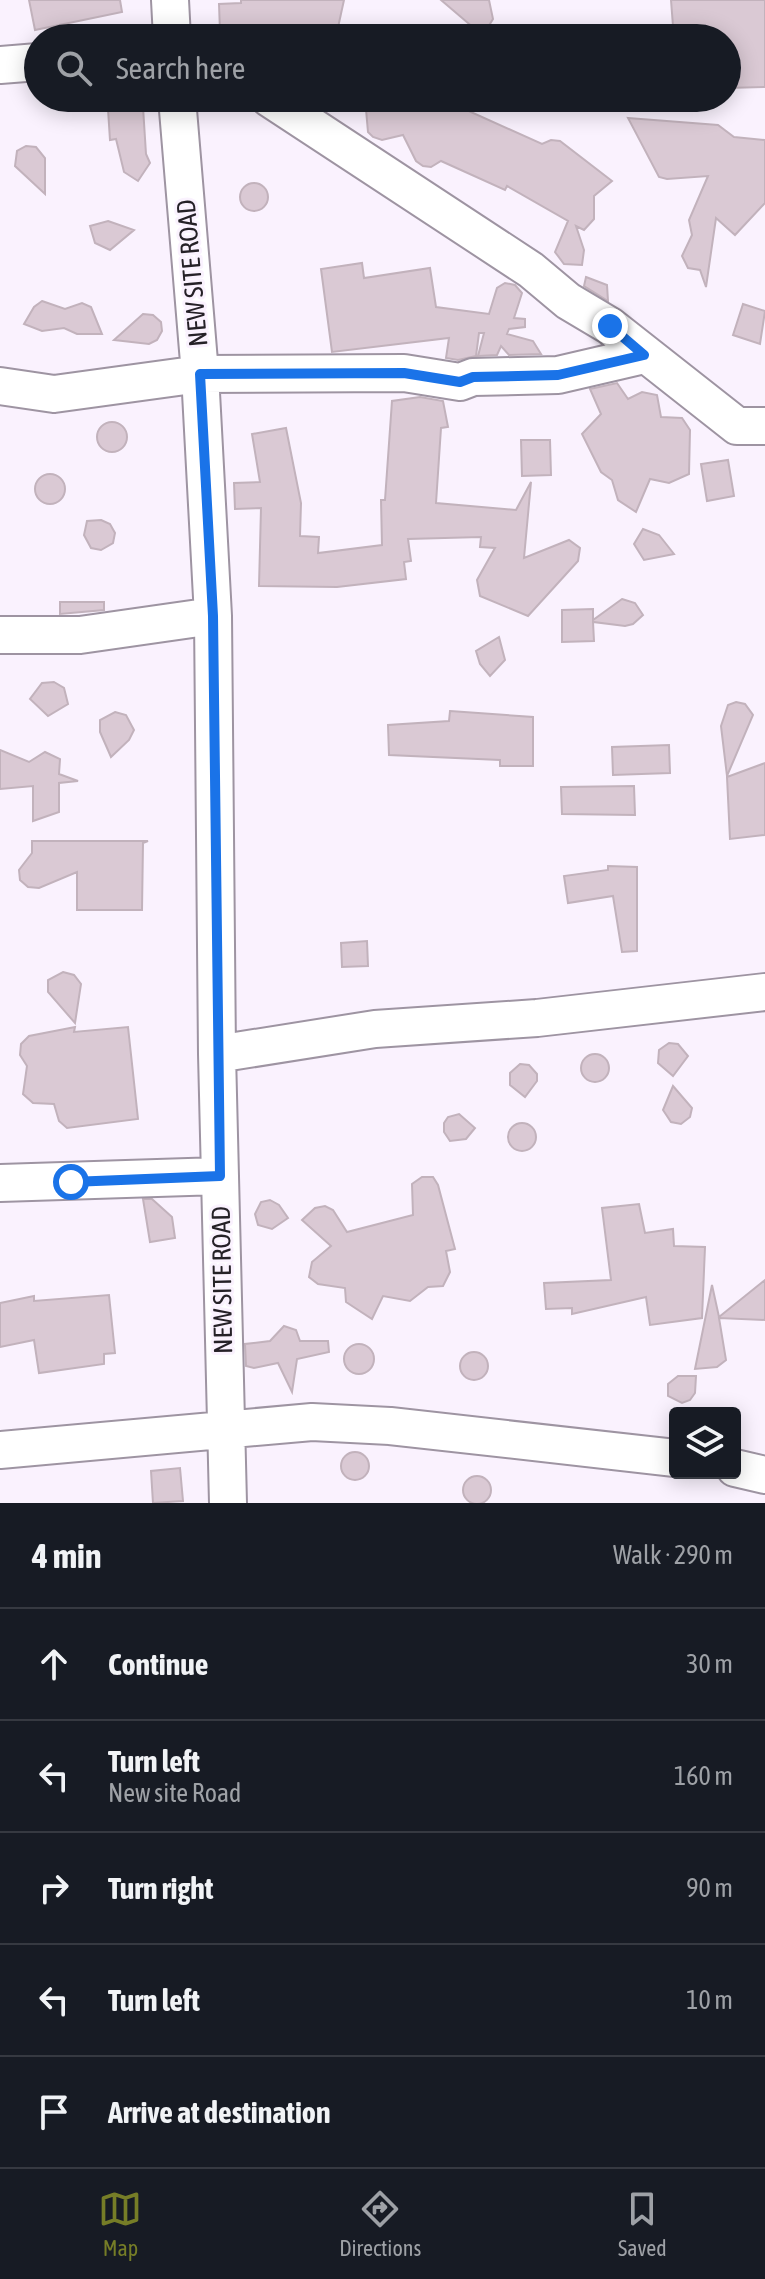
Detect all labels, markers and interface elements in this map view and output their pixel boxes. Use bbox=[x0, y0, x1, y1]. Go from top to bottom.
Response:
search box bbox=[24, 24, 741, 112]
icon: search bbox=[52, 46, 96, 90]
text: Search here bbox=[116, 51, 245, 85]
street label: NEW SITE ROAD bbox=[171, 198, 213, 348]
route end bbox=[592, 308, 628, 344]
route start bbox=[53, 1164, 89, 1200]
street label: NEW SITE ROAD bbox=[206, 1206, 238, 1354]
map controls bbox=[669, 1407, 741, 1479]
button: layers bbox=[669, 1407, 741, 1479]
text: 4 min bbox=[32, 1536, 101, 1575]
text: Walk · 290 m bbox=[613, 1540, 733, 1570]
icon: ahead bbox=[32, 1642, 76, 1686]
text: Continue bbox=[108, 1647, 208, 1681]
text: 30 m bbox=[686, 1649, 733, 1679]
text: Turn left bbox=[108, 1744, 200, 1778]
icon: left bbox=[32, 1754, 76, 1798]
text: 160 m bbox=[674, 1761, 733, 1791]
text: New site Road bbox=[108, 1778, 241, 1808]
icon: right bbox=[32, 1866, 76, 1910]
text: Turn right bbox=[108, 1871, 214, 1905]
text: 90 m bbox=[686, 1873, 733, 1903]
icon: left bbox=[32, 1978, 76, 2022]
text: Turn left bbox=[108, 1983, 200, 2017]
text: 10 m bbox=[686, 1985, 733, 2015]
icon: arrive bbox=[32, 2090, 76, 2134]
text: Arrive at destination bbox=[108, 2095, 330, 2129]
tab: Map bbox=[98, 2187, 142, 2261]
tab: Directions bbox=[339, 2187, 421, 2261]
tab: Saved bbox=[618, 2187, 667, 2261]

